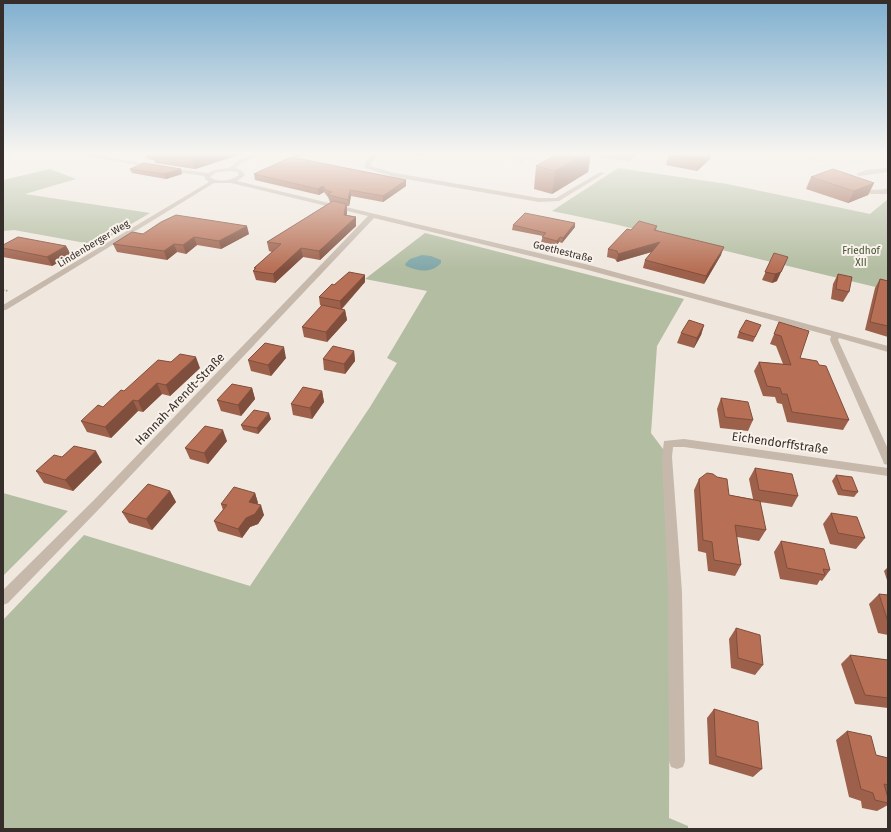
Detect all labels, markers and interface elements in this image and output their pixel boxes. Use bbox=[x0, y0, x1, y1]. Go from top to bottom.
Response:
street label: Lindenberger Weg bbox=[55, 217, 132, 270]
street label: Goethestraße bbox=[532, 239, 594, 265]
park label: Friedhof XII bbox=[842, 245, 881, 269]
street label: Hannah-Arendt-Straße bbox=[132, 350, 228, 448]
street label: Eichendorffstraße bbox=[731, 429, 829, 457]

